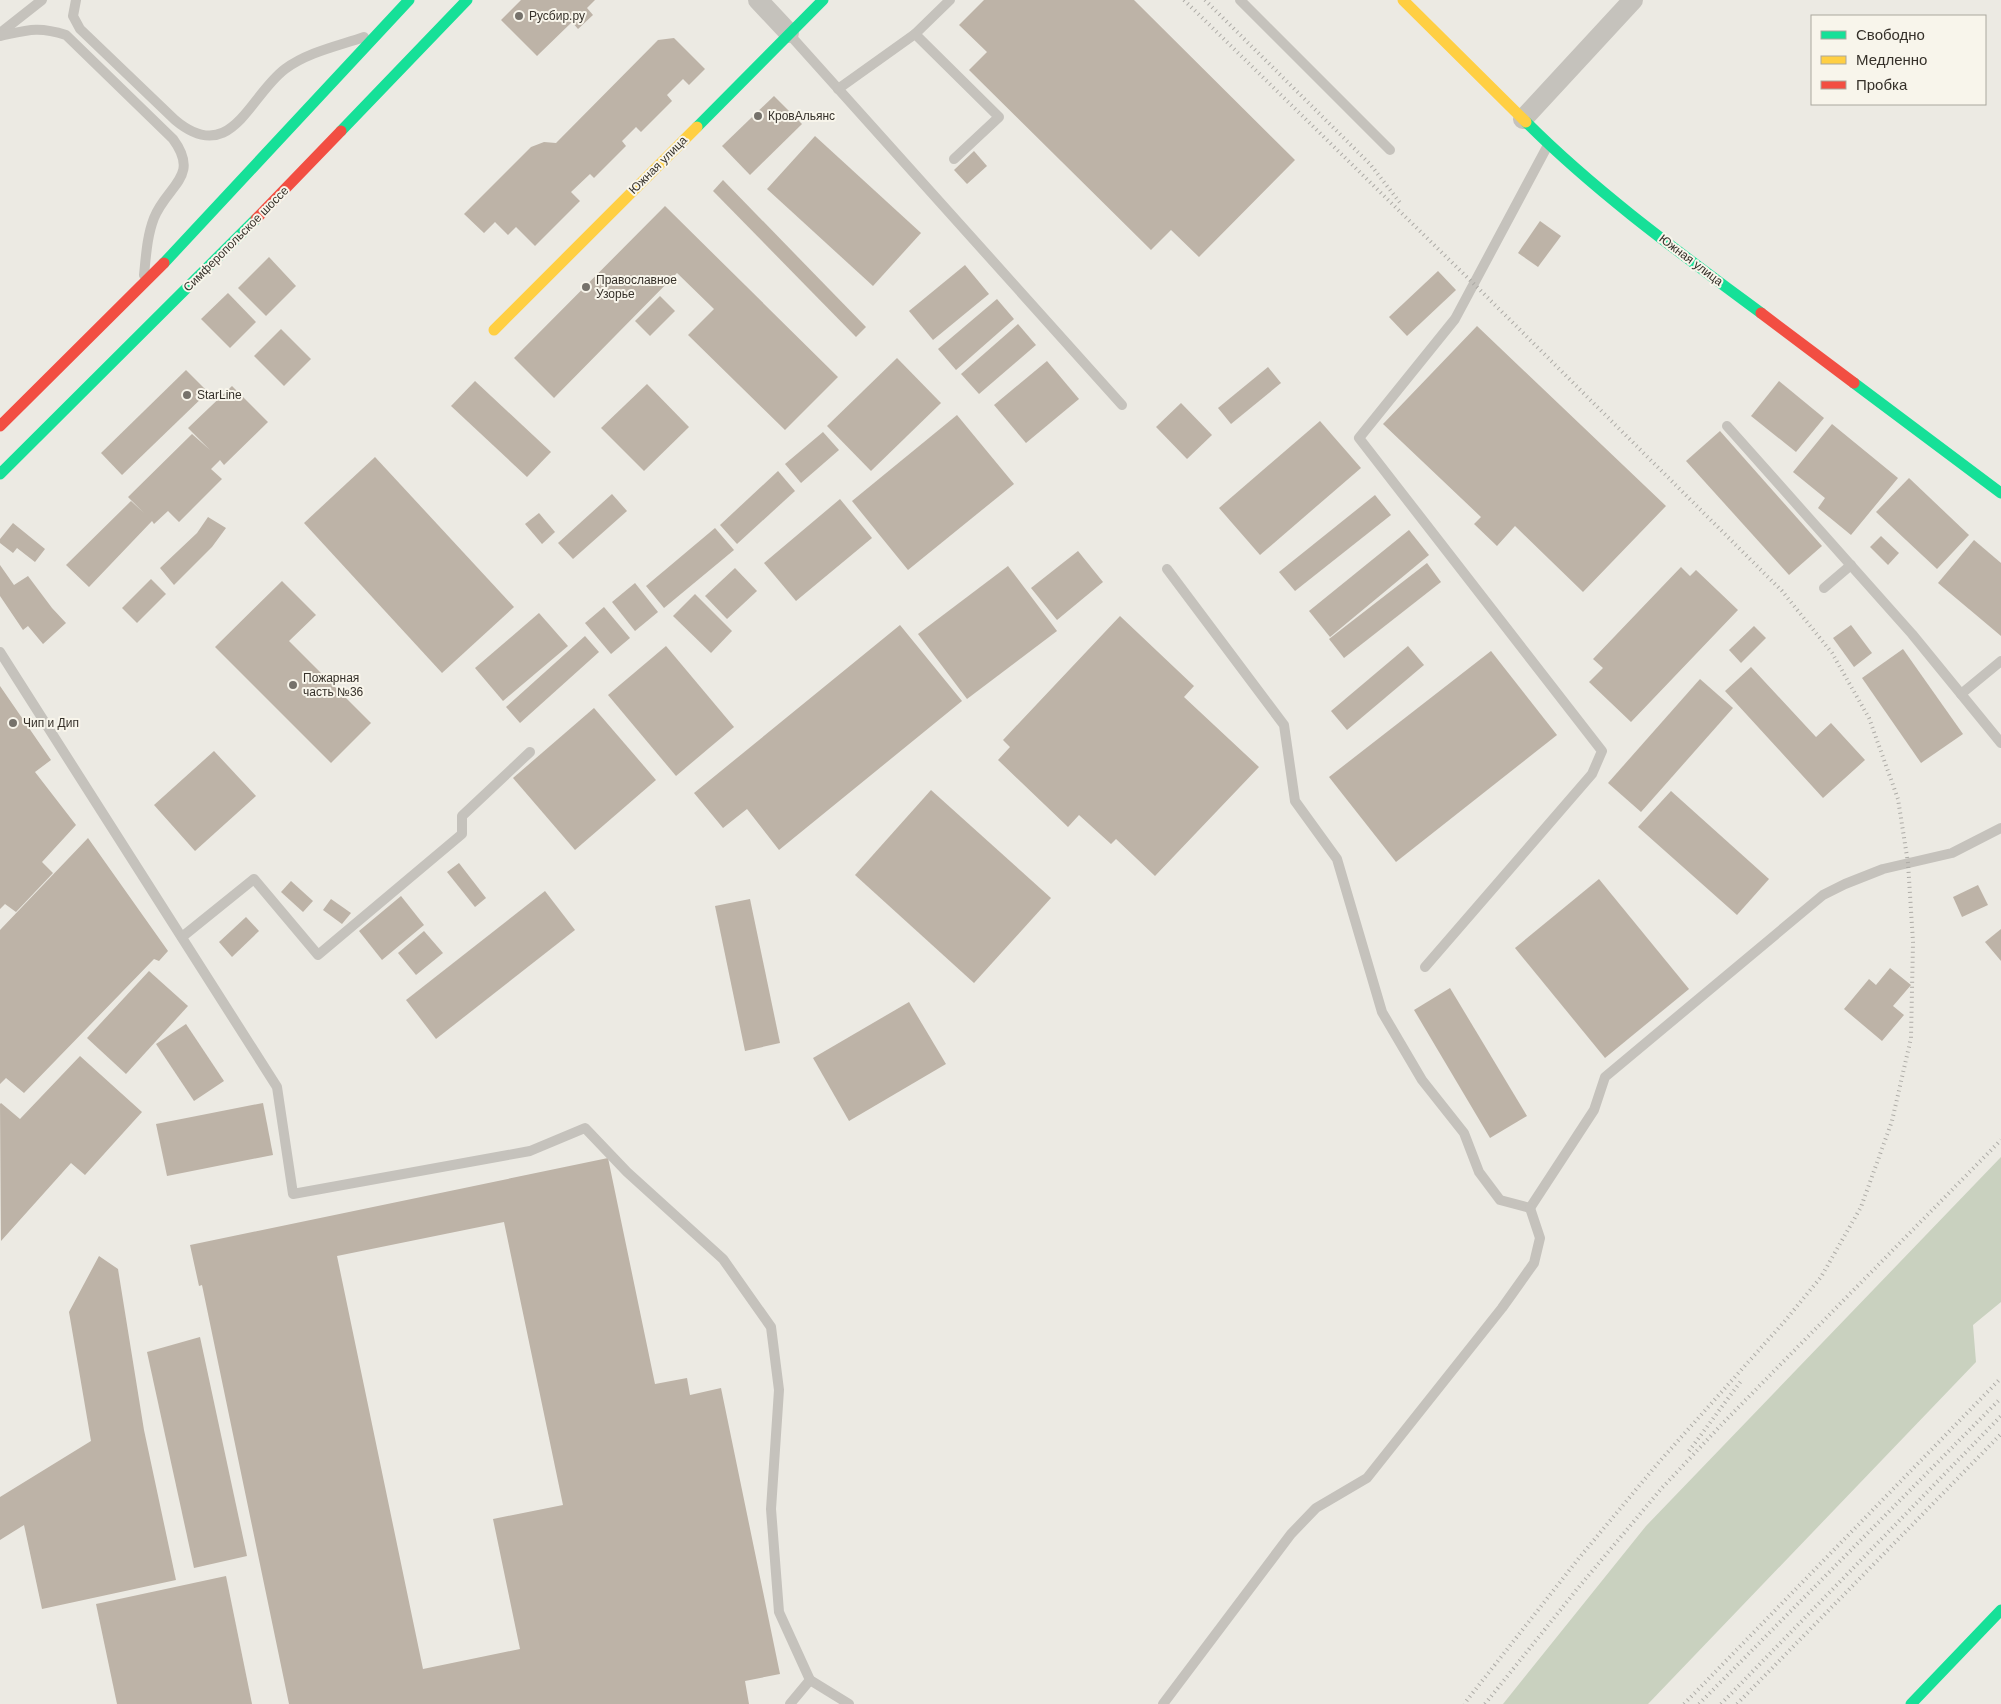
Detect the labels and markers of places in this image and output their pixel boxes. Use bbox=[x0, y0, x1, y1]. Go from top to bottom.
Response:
place label: Русбир.ру bbox=[529, 9, 585, 23]
marker: Русбир.ру bbox=[513, 10, 525, 22]
place label: КровАльянс bbox=[768, 109, 835, 123]
marker: КровАльянс bbox=[752, 110, 764, 122]
place label: Православное Узорье bbox=[596, 273, 677, 301]
marker: Православное Узорье bbox=[580, 281, 592, 293]
place label: StarLine bbox=[197, 388, 242, 402]
marker: StarLine bbox=[181, 389, 193, 401]
place label: Пожарная часть №36 bbox=[303, 671, 364, 699]
marker: Пожарная часть №36 bbox=[287, 679, 299, 691]
place label: Чип и Дип bbox=[23, 716, 79, 730]
marker: Чип и Дип bbox=[7, 717, 19, 729]

